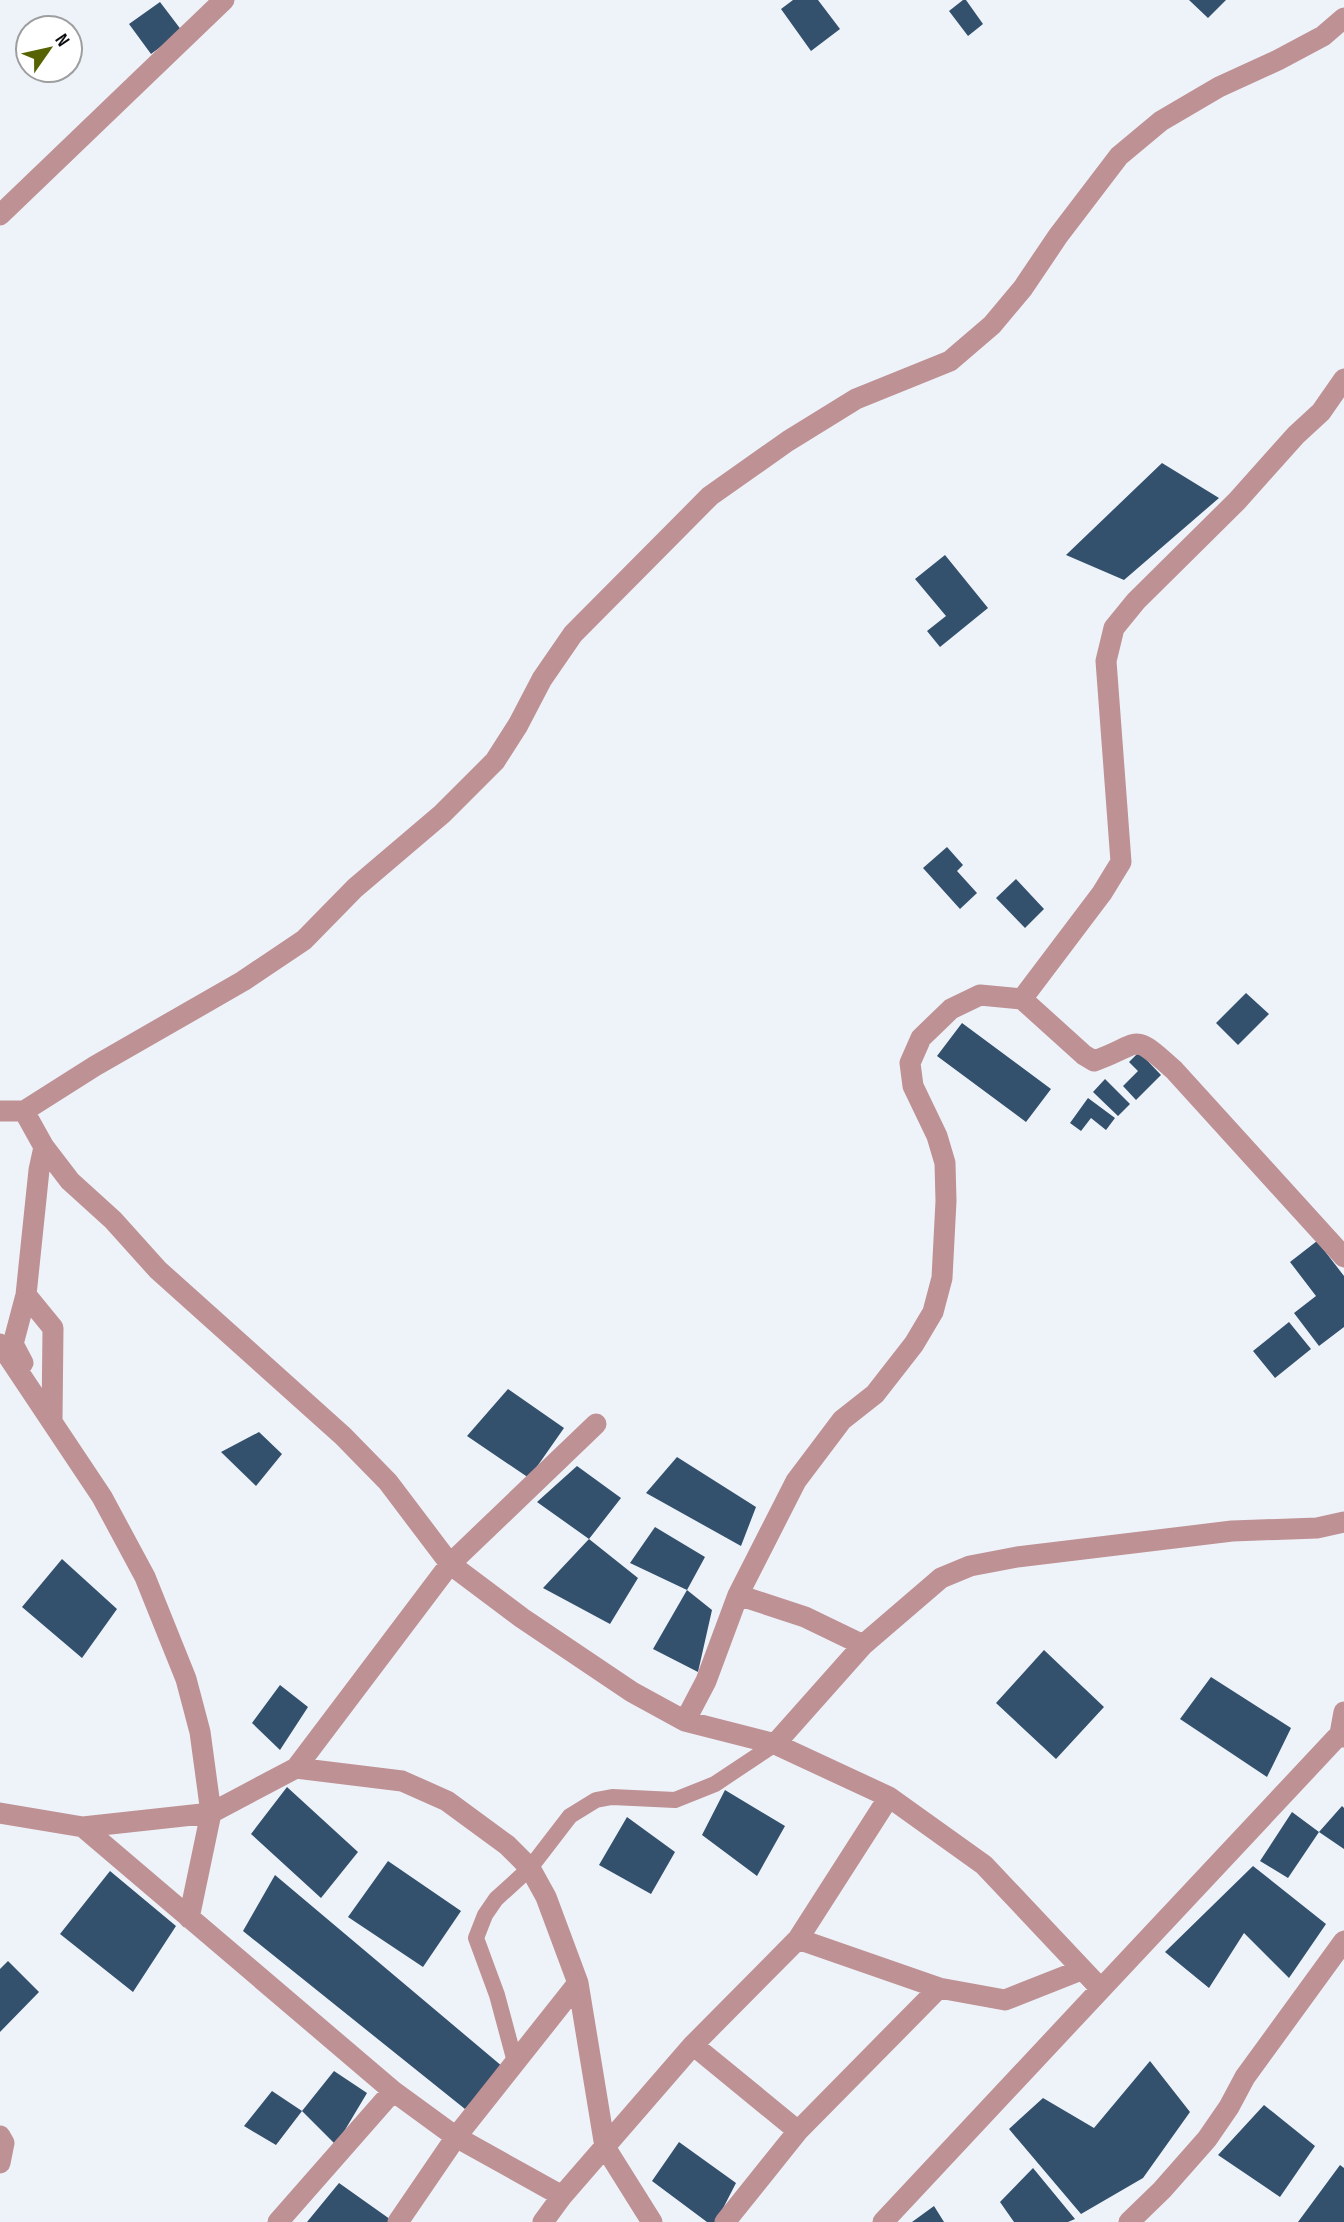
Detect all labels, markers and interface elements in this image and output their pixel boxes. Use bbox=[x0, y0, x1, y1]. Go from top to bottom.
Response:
north arrow bbox=[14, 14, 84, 84]
text: N bbox=[49, 30, 74, 51]

